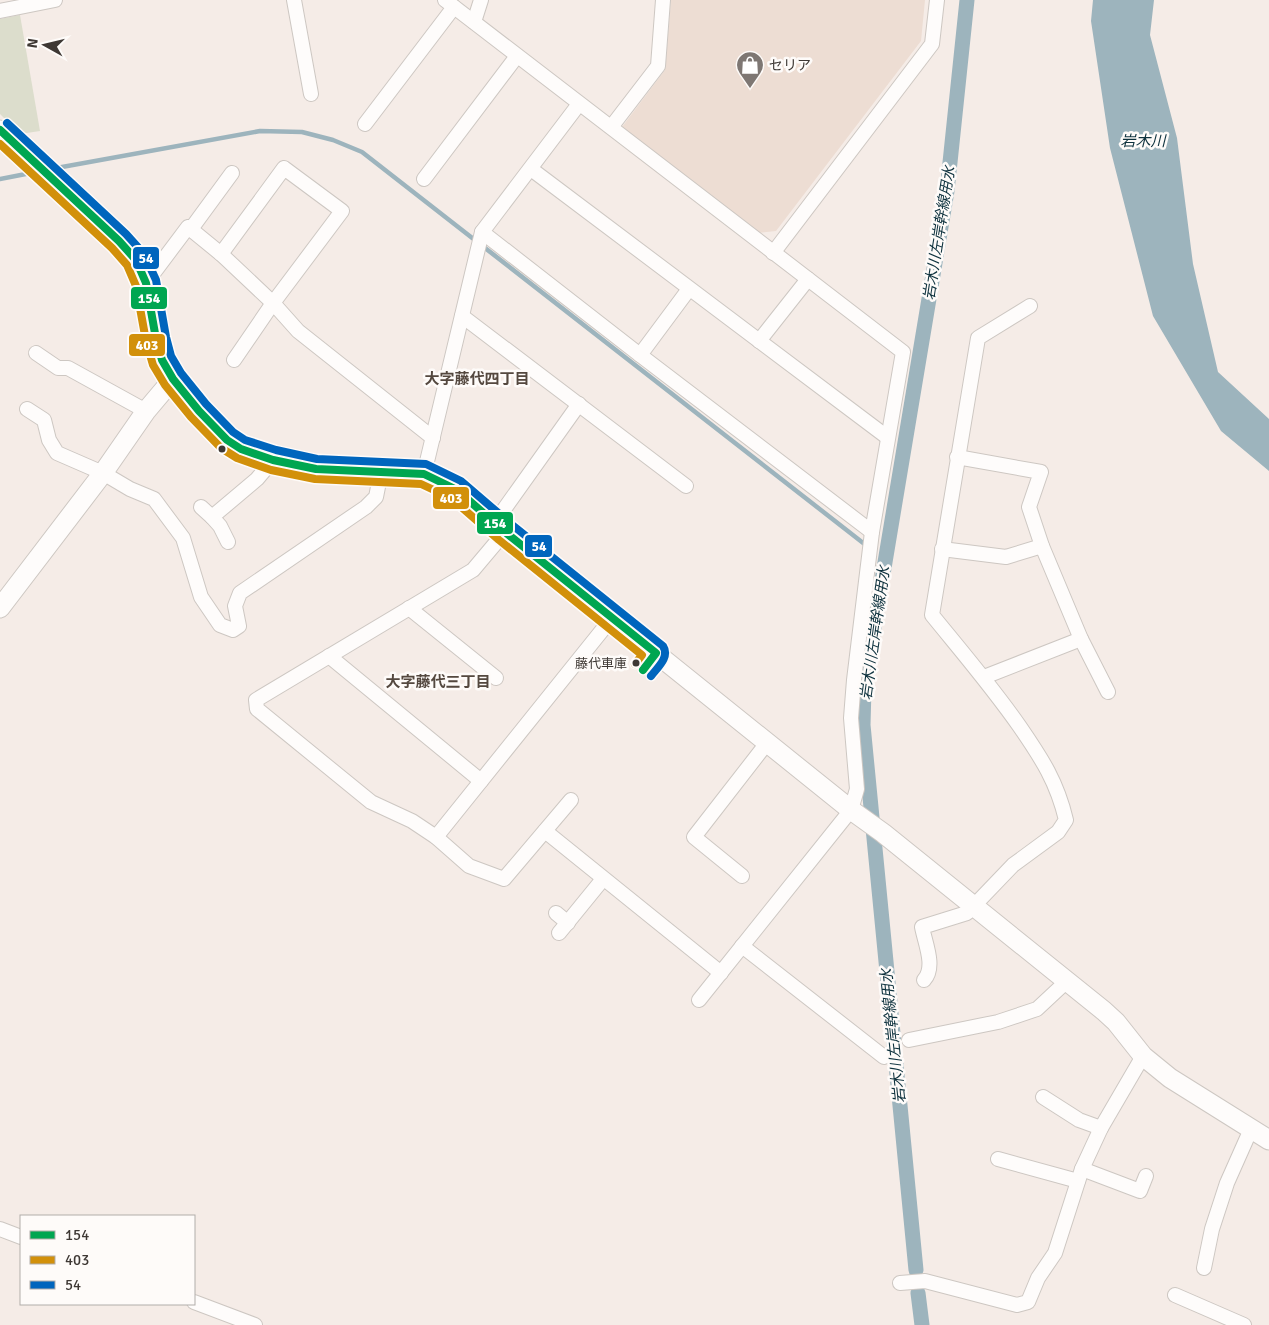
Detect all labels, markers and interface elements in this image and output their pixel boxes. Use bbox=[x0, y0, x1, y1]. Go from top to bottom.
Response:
north arrow bbox=[20, 20, 70, 70]
text: N bbox=[24, 37, 42, 49]
shop icon: セリア bbox=[735, 50, 765, 89]
place label: セリア bbox=[769, 57, 811, 74]
water label: 岩木川 bbox=[1120, 132, 1167, 150]
water label: 岩木川左岸幹線用水 bbox=[920, 163, 959, 301]
line badge: 54 bbox=[132, 246, 160, 270]
text: 54 bbox=[138, 250, 154, 267]
line badge: 154 bbox=[130, 286, 168, 310]
text: 154 bbox=[138, 290, 161, 307]
line badge: 403 bbox=[128, 333, 166, 357]
text: 403 bbox=[136, 337, 158, 354]
district label: 大字藤代四丁目 bbox=[424, 370, 530, 388]
unlabelled marker bbox=[217, 444, 227, 454]
line badge: 403 bbox=[432, 486, 470, 510]
text: 403 bbox=[440, 490, 462, 507]
line badge: 154 bbox=[476, 511, 514, 535]
text: 154 bbox=[484, 515, 507, 532]
line badge: 54 bbox=[524, 534, 553, 558]
text: 54 bbox=[531, 538, 547, 555]
water label: 岩木川左岸幹線用水 bbox=[857, 563, 894, 701]
place label: 藤代車庫 bbox=[575, 656, 627, 672]
marker: 藤代車庫 bbox=[631, 658, 641, 668]
district label: 大字藤代三丁目 bbox=[385, 673, 491, 691]
water label: 岩木川左岸幹線用水 bbox=[877, 966, 909, 1104]
legend bbox=[20, 1215, 195, 1305]
text: 154 bbox=[65, 1226, 89, 1244]
text: 403 bbox=[65, 1251, 89, 1269]
text: 54 bbox=[65, 1276, 81, 1294]

